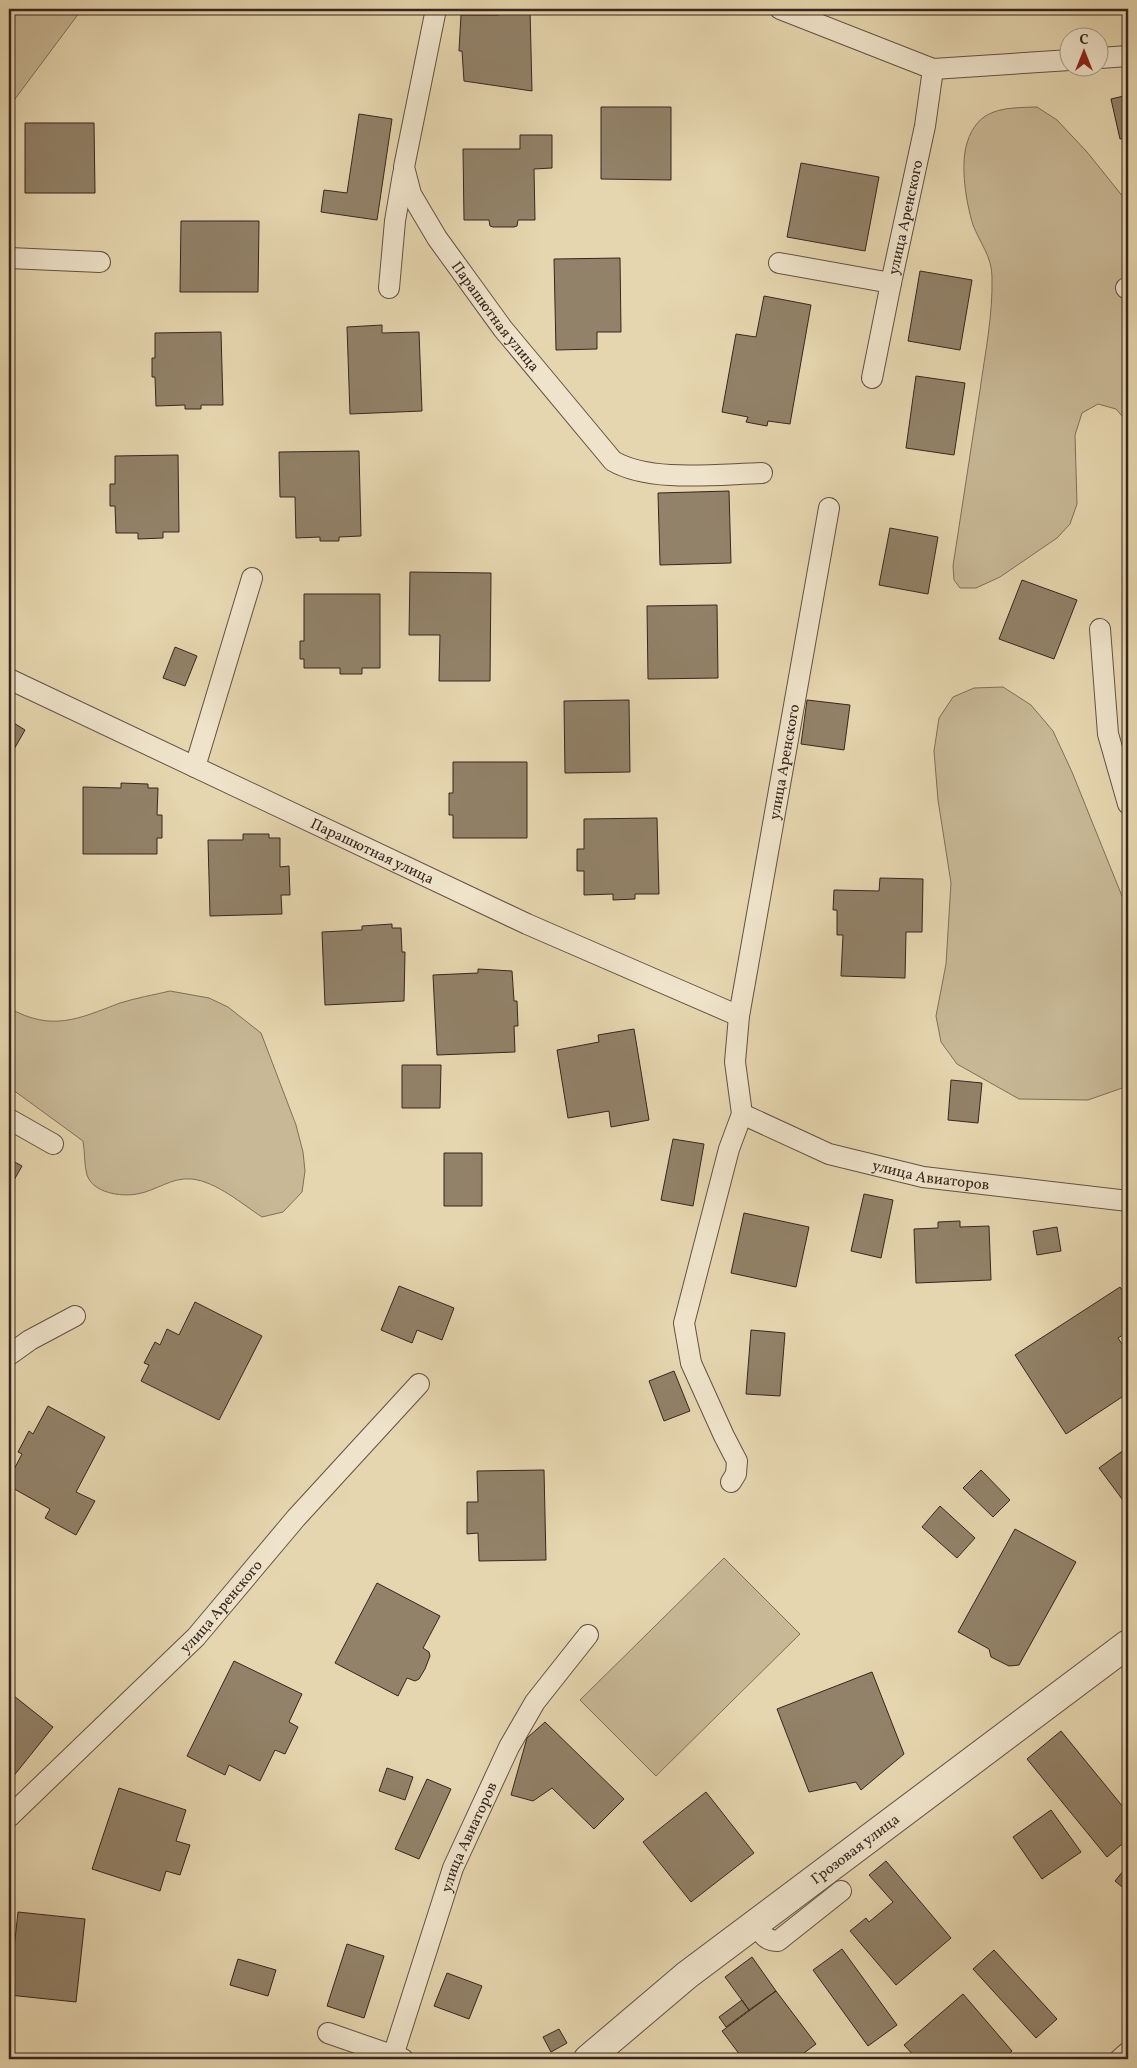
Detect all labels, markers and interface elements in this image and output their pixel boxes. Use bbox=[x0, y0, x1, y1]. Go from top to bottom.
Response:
north arrow bbox=[1060, 28, 1110, 78]
text: С bbox=[1079, 31, 1089, 50]
street label: улица Аренского bbox=[884, 158, 929, 277]
street label: Парашютная улица bbox=[445, 257, 544, 377]
street label: улица Аренского bbox=[765, 703, 806, 822]
street label: Парашютная улица bbox=[307, 814, 437, 890]
street label: улица Авиаторов bbox=[870, 1156, 990, 1197]
street label: улица Аренского bbox=[176, 1556, 268, 1659]
street label: улица Авиаторов bbox=[437, 1779, 503, 1895]
street label: Грозовая улица bbox=[807, 1810, 905, 1890]

